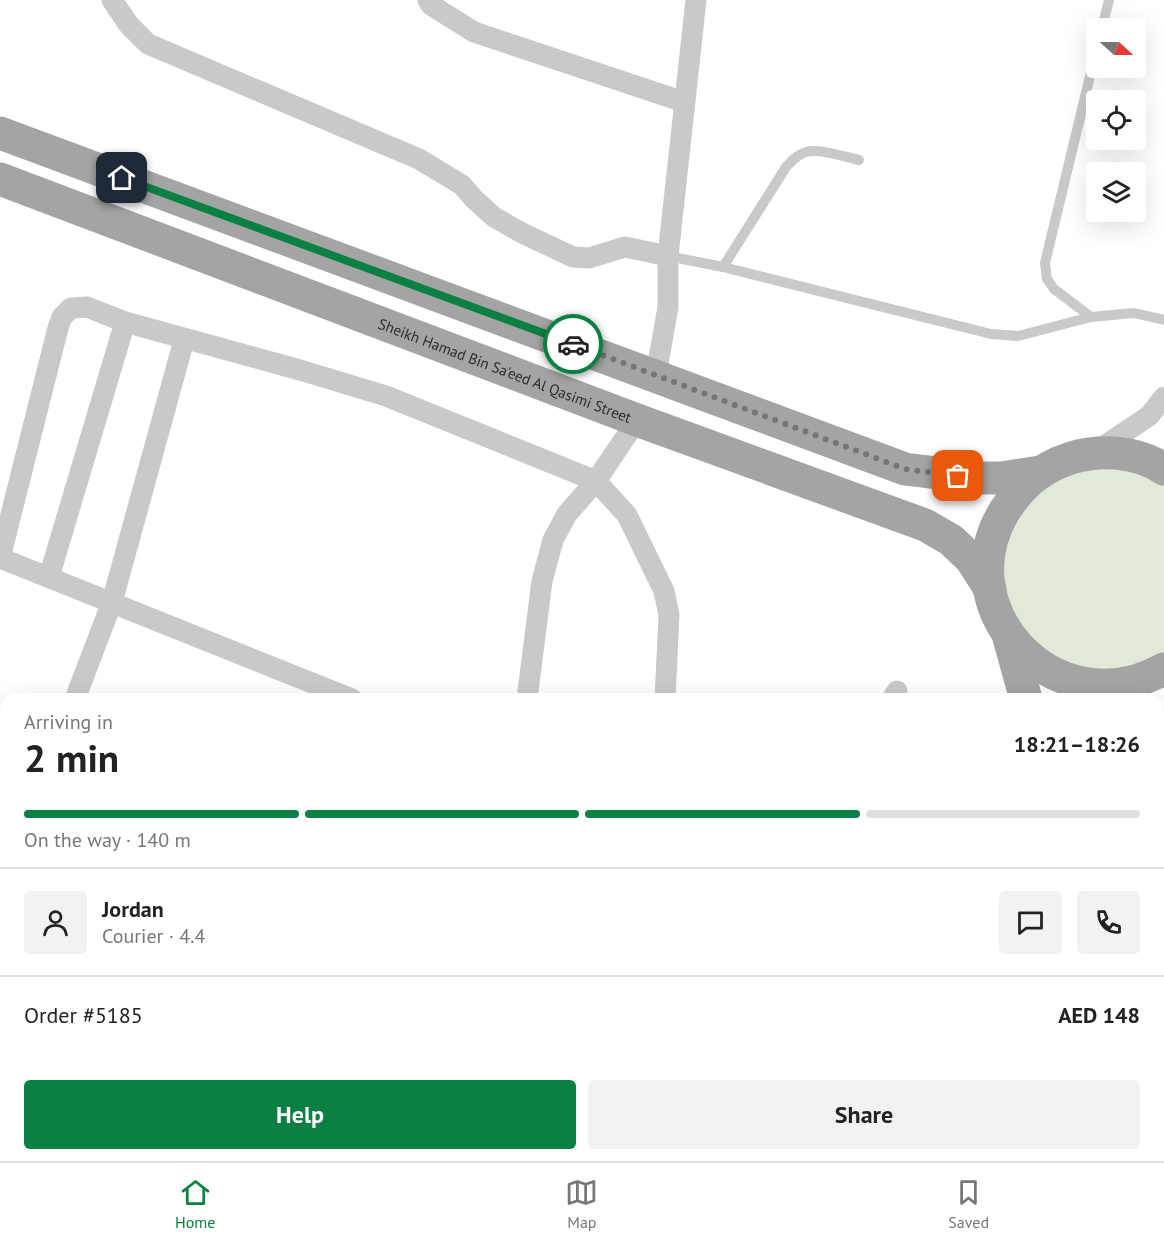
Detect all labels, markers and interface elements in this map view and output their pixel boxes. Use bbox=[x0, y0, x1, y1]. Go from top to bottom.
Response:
north arrow bbox=[1086, 18, 1146, 78]
map controls bbox=[1086, 18, 1146, 222]
button: locate bbox=[1086, 90, 1146, 150]
pin bbox=[96, 152, 147, 203]
icon: home bbox=[105, 161, 138, 194]
button: layers bbox=[1086, 162, 1146, 222]
street label: Sheikh Hamad Bin Sa'eed Al Qasimi Street bbox=[376, 314, 634, 427]
courier bbox=[543, 314, 603, 374]
icon: car bbox=[557, 328, 590, 361]
pin bbox=[932, 450, 983, 501]
icon: bag bbox=[941, 459, 974, 492]
text: Arriving in bbox=[24, 709, 113, 735]
text: 18:21–18:26 bbox=[1014, 730, 1140, 758]
text: 2 min bbox=[24, 732, 119, 783]
text: On the way · 140 m bbox=[24, 827, 191, 853]
button: person bbox=[24, 891, 87, 954]
button: chat bbox=[999, 891, 1062, 954]
button: phone bbox=[1077, 891, 1140, 954]
text: Jordan bbox=[102, 895, 164, 923]
text: Courier · 4.4 bbox=[102, 923, 205, 949]
text: Order #5185 bbox=[24, 1001, 143, 1029]
text: AED 148 bbox=[1058, 1001, 1140, 1029]
button: Help bbox=[24, 1080, 576, 1149]
button: Share bbox=[588, 1080, 1140, 1149]
tab: Home bbox=[175, 1176, 215, 1232]
tab: Map bbox=[565, 1176, 598, 1232]
tab: Saved bbox=[948, 1176, 989, 1232]

